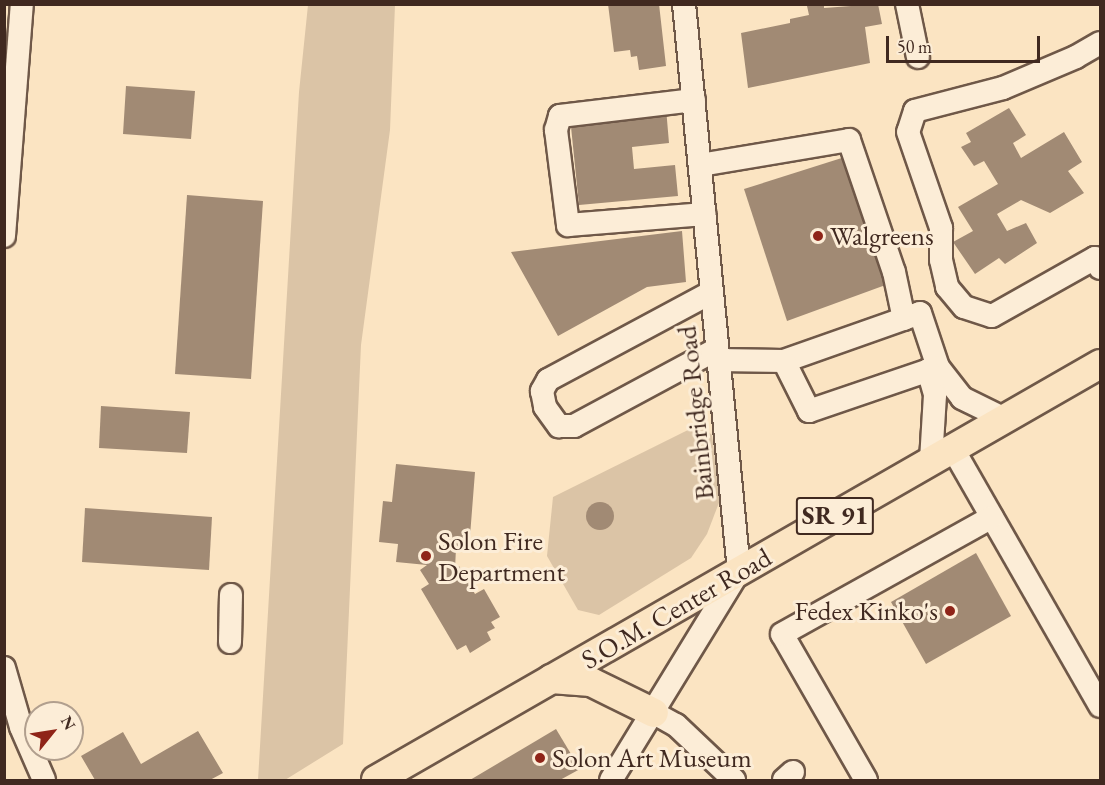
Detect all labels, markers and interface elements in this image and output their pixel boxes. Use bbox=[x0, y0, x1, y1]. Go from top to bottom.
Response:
scale bar bbox=[889, 24, 1044, 62]
text: 50 m bbox=[897, 35, 932, 58]
place label: Walgreens bbox=[830, 220, 934, 252]
marker: Walgreens bbox=[811, 229, 825, 243]
street label: Bainbridge Road bbox=[670, 324, 720, 502]
road number: SR 91 bbox=[794, 493, 876, 539]
place label: Solon Fire Department bbox=[438, 524, 565, 587]
street label: S.O.M. Center Road bbox=[575, 541, 777, 675]
marker: Solon Fire Department bbox=[419, 549, 433, 563]
place label: Fedex Kinko's bbox=[795, 595, 938, 627]
marker: Fedex Kinko's bbox=[943, 604, 957, 618]
north arrow bbox=[24, 701, 84, 761]
text: N bbox=[56, 712, 81, 734]
place label: Solon Art Museum bbox=[552, 742, 752, 774]
marker: Solon Art Museum bbox=[533, 751, 547, 765]

